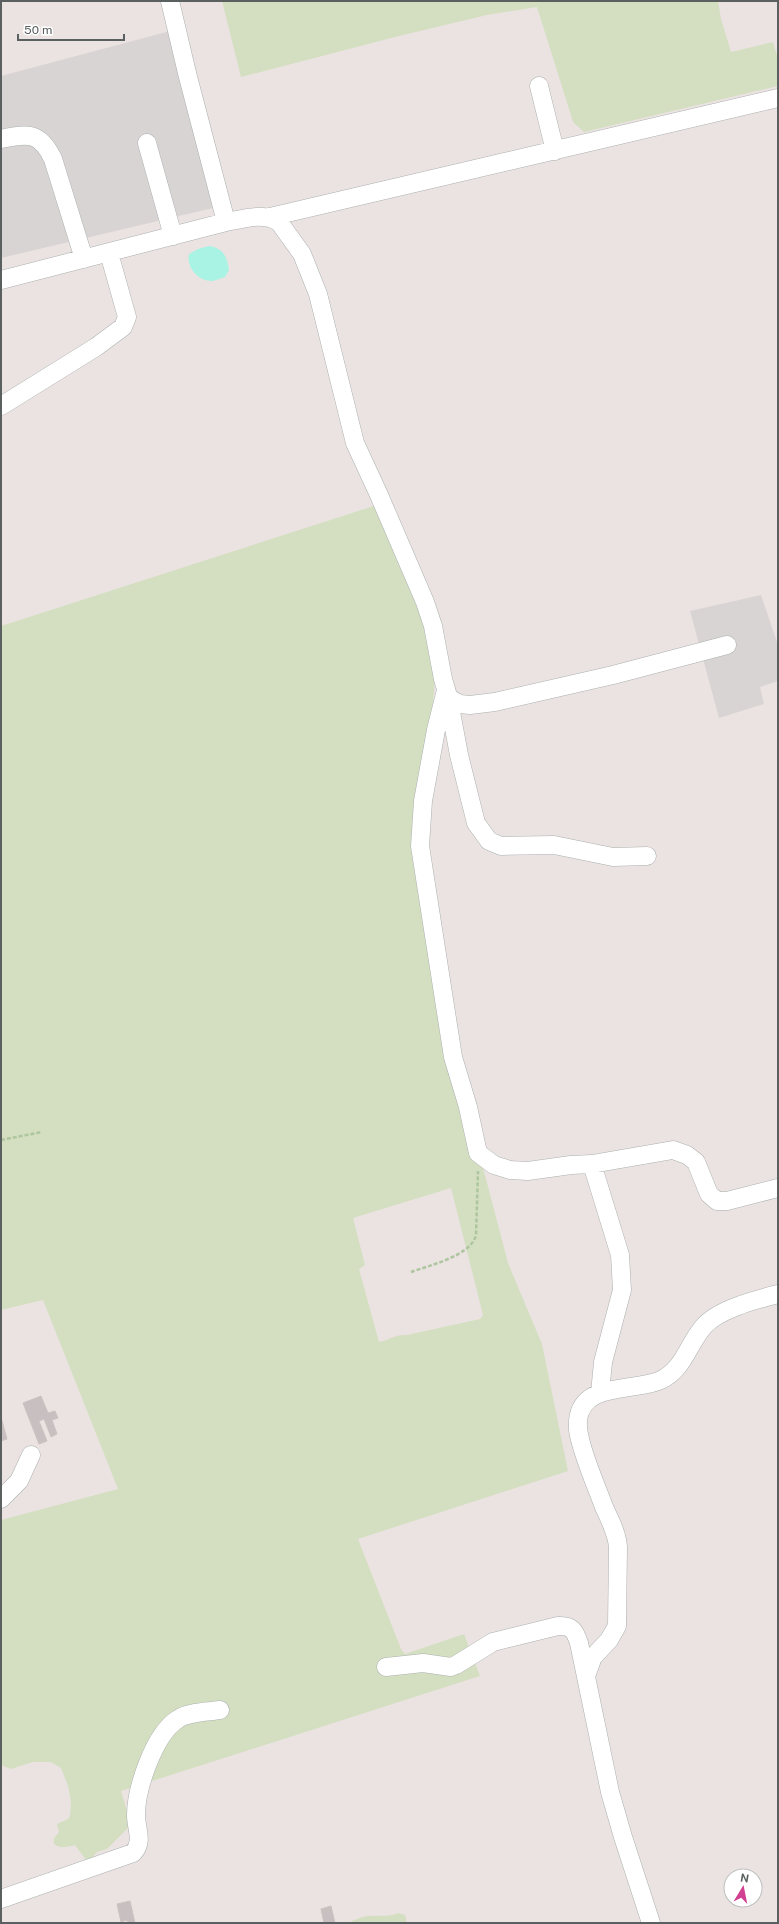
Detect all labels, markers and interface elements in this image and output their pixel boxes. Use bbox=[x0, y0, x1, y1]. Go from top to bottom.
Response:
scale bar bbox=[18, 16, 124, 42]
text: 50 m bbox=[24, 23, 52, 37]
north arrow bbox=[723, 1868, 763, 1908]
text: N bbox=[739, 1871, 750, 1885]

